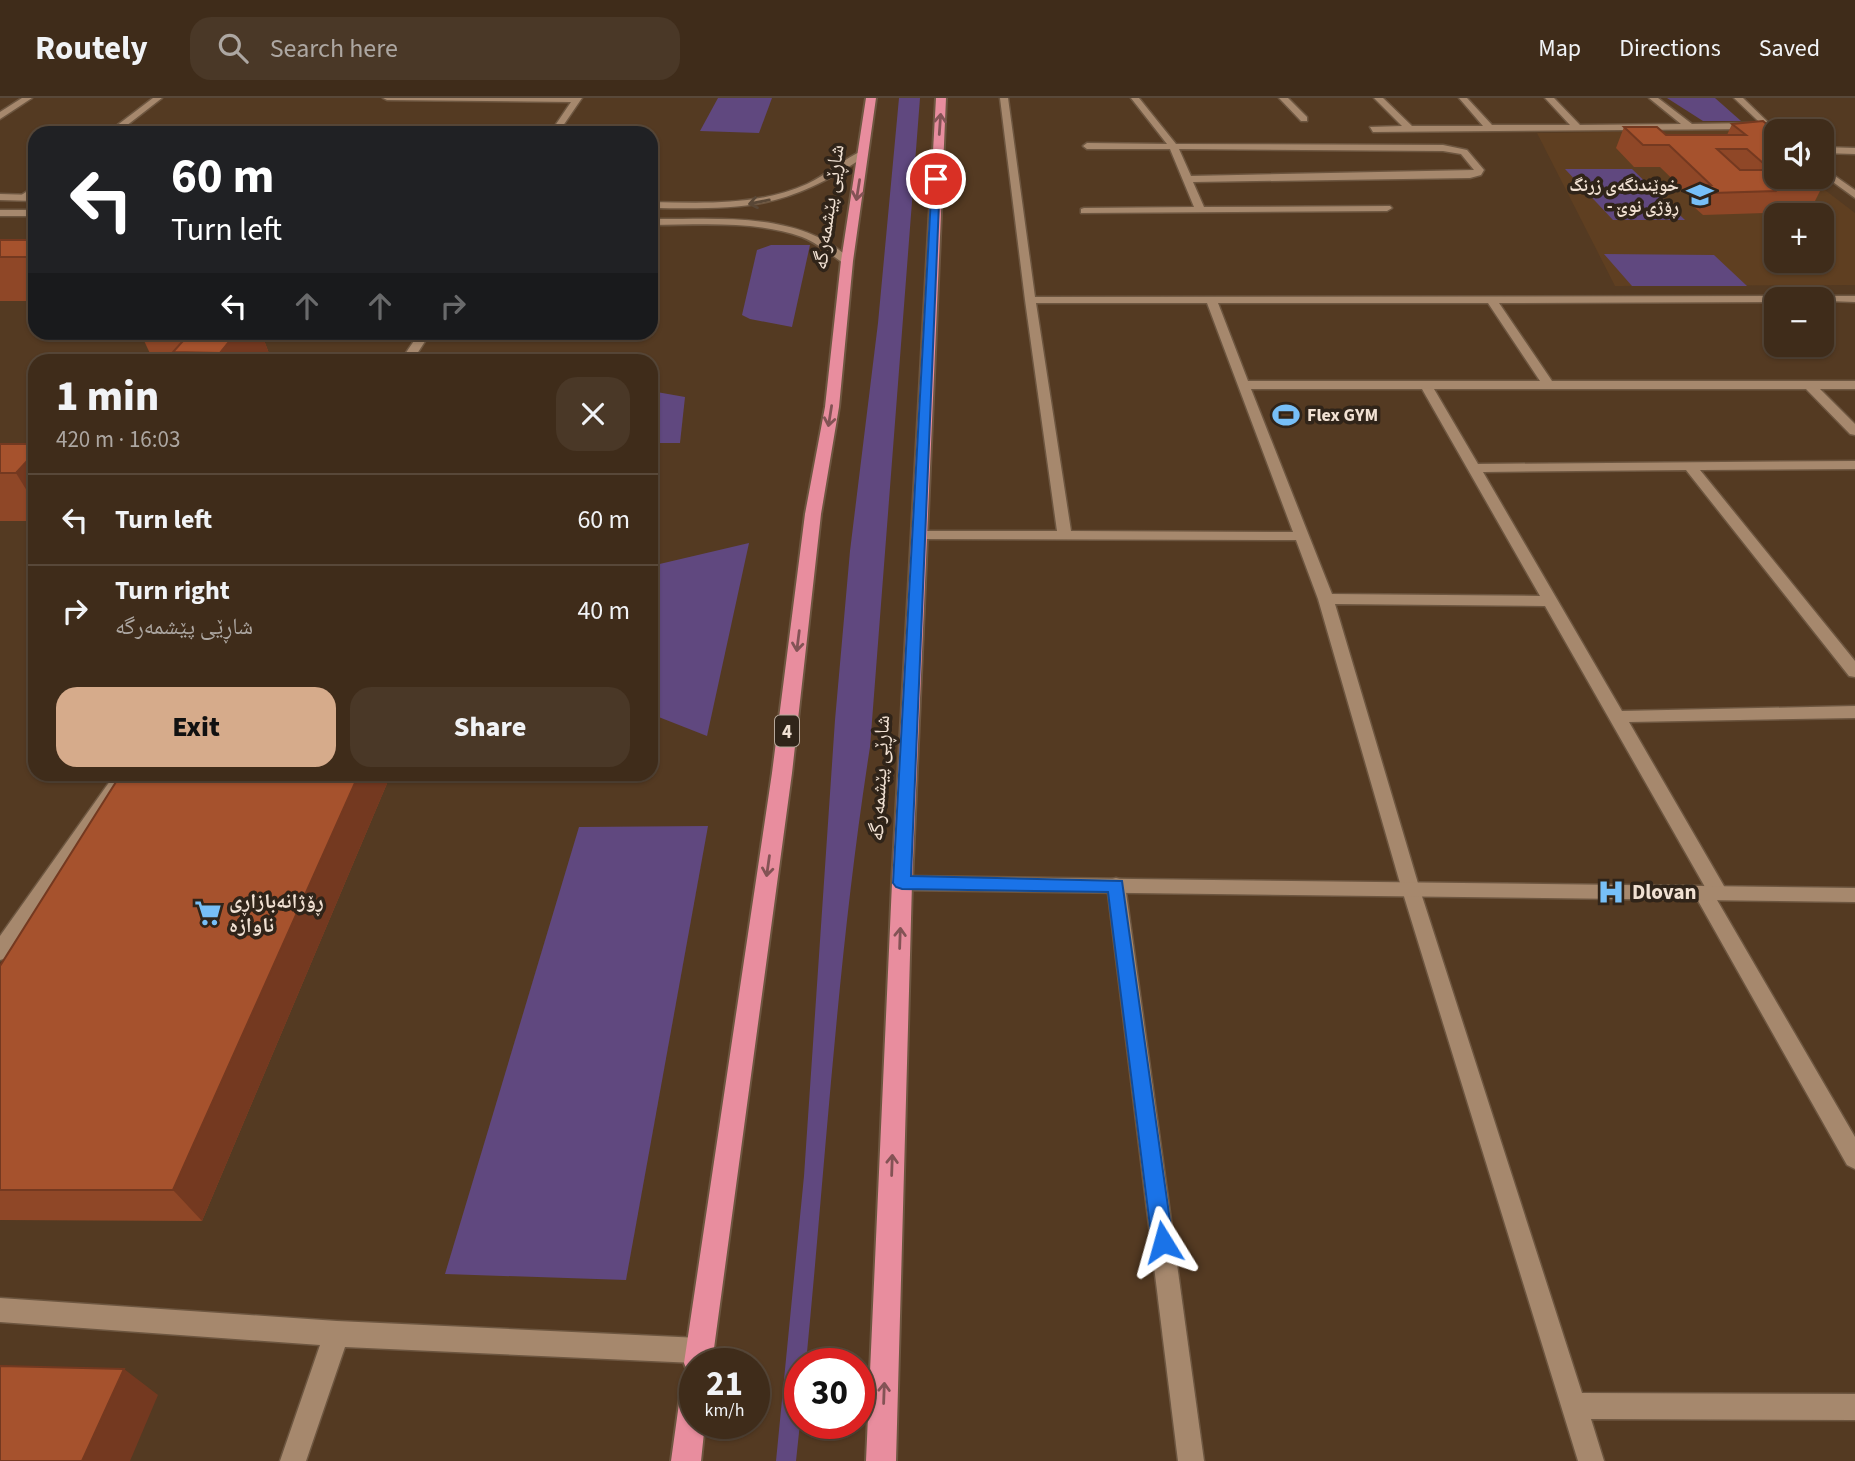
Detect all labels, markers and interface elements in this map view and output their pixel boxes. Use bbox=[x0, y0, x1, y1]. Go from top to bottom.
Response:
search box bbox=[190, 17, 680, 80]
text: Routely bbox=[35, 25, 148, 72]
icon: search bbox=[214, 29, 252, 67]
text: Search here bbox=[270, 30, 398, 67]
text: Map bbox=[1538, 31, 1581, 66]
text: Directions bbox=[1619, 31, 1721, 66]
text: Saved bbox=[1759, 31, 1820, 66]
one-way arrow bbox=[933, 112, 946, 135]
map controls bbox=[1764, 119, 1834, 357]
button: sound bbox=[1764, 119, 1834, 189]
text: 60 m bbox=[171, 142, 275, 212]
street label: شاڕێی پێشمەرگە bbox=[804, 142, 853, 272]
pin bbox=[906, 149, 966, 209]
icon: left bbox=[56, 154, 147, 245]
icon: arrive bbox=[917, 160, 955, 198]
place label: خوێندنگەی زرنگ - ڕۆژی نوێ bbox=[1569, 173, 1679, 219]
one-way arrow bbox=[851, 178, 864, 201]
school or university icon: خوێندنگەی زرنگ - ڕۆژی نوێ bbox=[1685, 180, 1715, 210]
one-way arrow bbox=[748, 196, 771, 209]
button: + bbox=[1764, 203, 1834, 273]
text: Turn left bbox=[171, 207, 282, 253]
icon: left bbox=[215, 287, 253, 325]
icon: ahead bbox=[288, 287, 326, 325]
icon: ahead bbox=[361, 287, 399, 325]
icon: right bbox=[434, 287, 472, 325]
button: − bbox=[1764, 287, 1834, 357]
text: 1 min bbox=[56, 367, 159, 427]
button: close bbox=[556, 377, 630, 451]
sports icon: Flex GYM bbox=[1271, 400, 1301, 430]
place label: Flex GYM bbox=[1307, 403, 1378, 428]
one-way arrow bbox=[823, 404, 836, 426]
text: 420 m · 16:03 bbox=[56, 423, 180, 456]
icon: left bbox=[56, 501, 94, 539]
text: Turn left bbox=[115, 501, 212, 538]
text: 60 m bbox=[577, 501, 630, 538]
text: Turn right bbox=[115, 572, 230, 609]
icon: right bbox=[56, 592, 94, 630]
text: 40 m bbox=[577, 592, 630, 629]
text: شاڕێی پێشمەرگە bbox=[115, 610, 253, 643]
one-way arrow bbox=[791, 629, 804, 651]
button: Exit bbox=[56, 687, 336, 767]
button: Share bbox=[350, 687, 630, 767]
street label: شاڕێی پێشمەرگە bbox=[861, 714, 899, 842]
road number: 4 bbox=[775, 716, 799, 746]
one-way arrow bbox=[762, 854, 775, 877]
hospital icon: Dlovan bbox=[1596, 877, 1626, 907]
place label: Dlovan bbox=[1632, 877, 1696, 907]
place label: ڕۆژانەبازاڕی ناوازە bbox=[229, 886, 324, 940]
supermarket icon: ڕۆژانەبازاڕی ناوازە bbox=[193, 898, 223, 928]
one-way arrow bbox=[893, 927, 907, 950]
one-way arrow bbox=[885, 1154, 898, 1177]
position arrow bbox=[1126, 1205, 1200, 1279]
speed limit sign: 30 bbox=[784, 1348, 875, 1439]
text: 21 bbox=[706, 1359, 743, 1409]
one-way arrow bbox=[877, 1382, 890, 1405]
text: km/h bbox=[705, 1398, 744, 1423]

